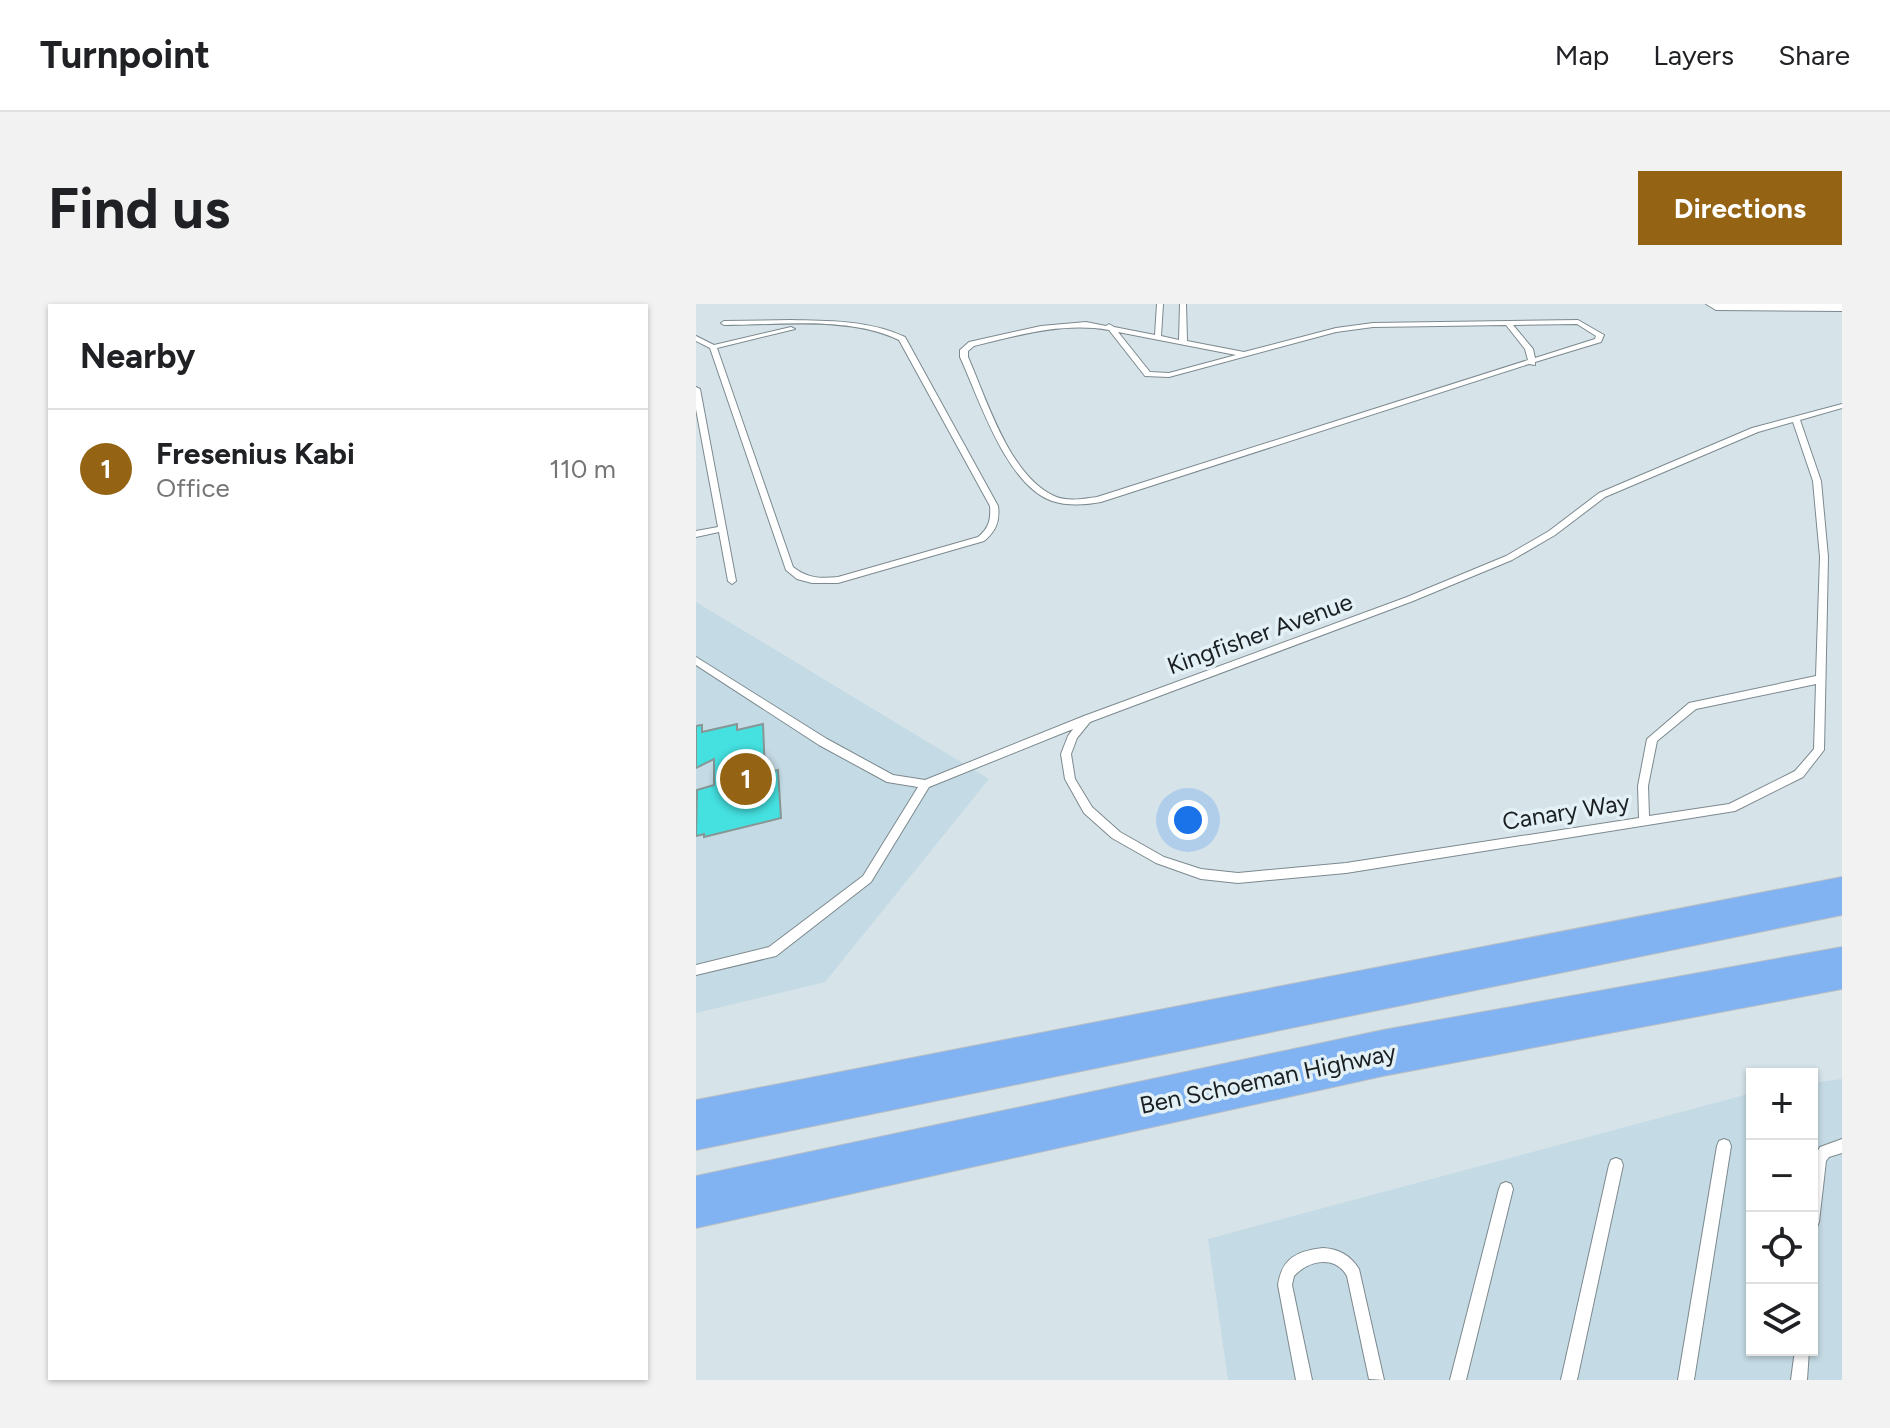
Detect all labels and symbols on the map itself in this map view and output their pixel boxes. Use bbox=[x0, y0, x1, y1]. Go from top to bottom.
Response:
street label: Kingfisher Avenue bbox=[1163, 587, 1356, 681]
pin: 1 bbox=[720, 749, 772, 809]
street label: Canary Way bbox=[1500, 787, 1632, 836]
your location bbox=[1168, 800, 1208, 840]
street label: Ben Schoeman Highway bbox=[1137, 1037, 1399, 1120]

